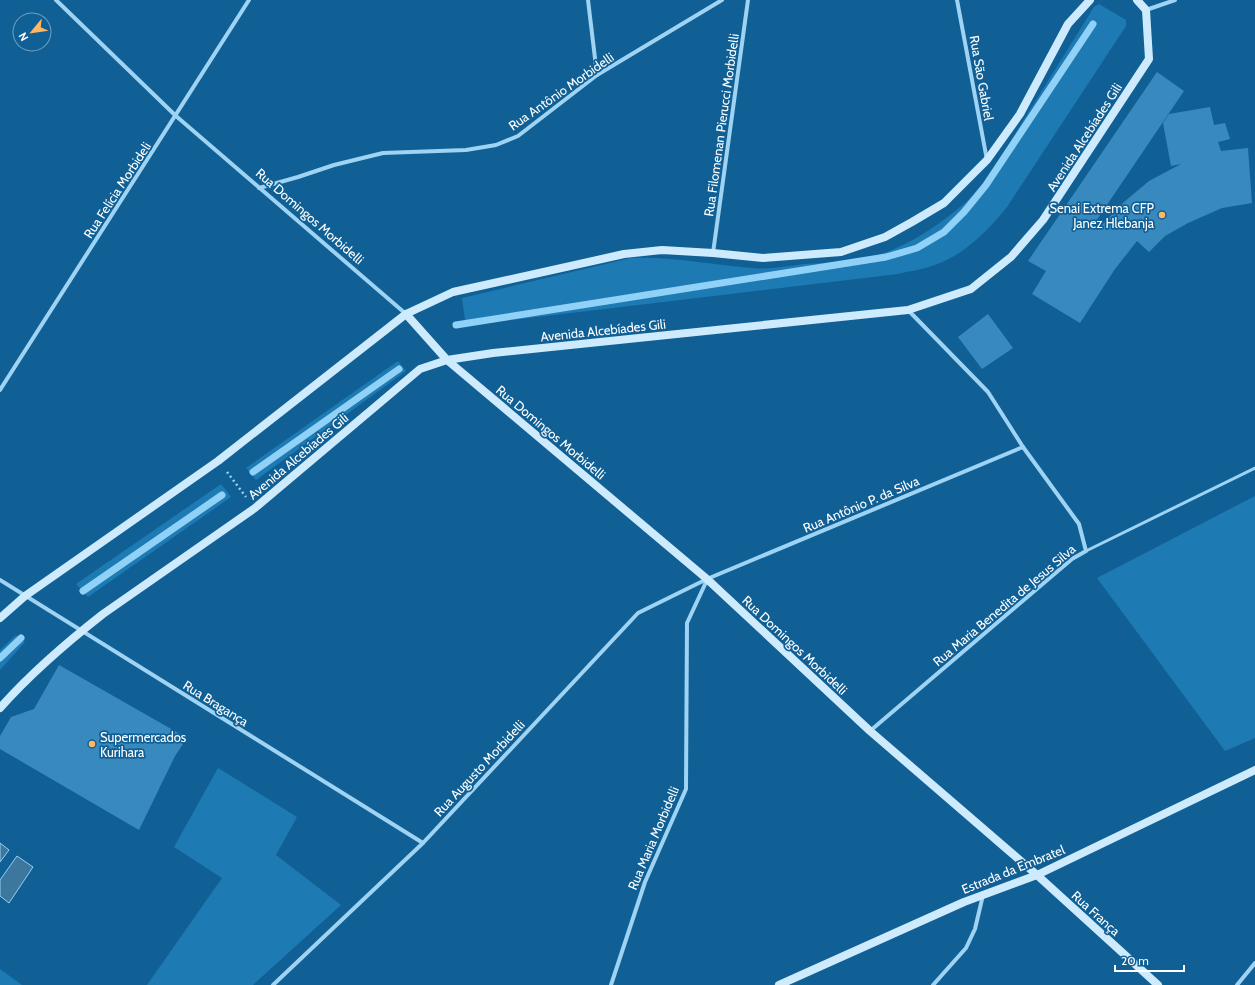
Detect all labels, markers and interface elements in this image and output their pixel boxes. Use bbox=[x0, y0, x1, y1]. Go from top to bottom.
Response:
north arrow bbox=[12, 12, 52, 52]
text: N bbox=[15, 30, 31, 44]
street label: Rua Filomenan Pierucci Morbidelli bbox=[700, 33, 742, 217]
street label: Rua São Gabriel bbox=[967, 34, 997, 122]
street label: Rua Antônio Morbidelli bbox=[505, 49, 617, 133]
street label: Avenida Alcebíades Gili bbox=[1043, 80, 1125, 194]
street label: Rua Felícia Morbideli bbox=[80, 139, 154, 241]
street label: Rua Domingos Morbidelli bbox=[253, 165, 367, 267]
place label: Senai Extrema CFP Janez Hlebanja bbox=[1049, 200, 1155, 232]
marker: Senai Extrema CFP Janez Hlebanja bbox=[1157, 210, 1167, 220]
street label: Avenida Alcebíades Gili bbox=[540, 315, 666, 345]
street label: Rua Domingos Morbidelli bbox=[493, 382, 609, 482]
street label: Avenida Alcebíades Gili bbox=[245, 409, 351, 503]
street label: Rua Antônio P. da Silva bbox=[801, 472, 922, 536]
street label: Rua Maria Benedita de Jesus Silva bbox=[929, 540, 1079, 669]
street label: Rua Domingos Morbidelli bbox=[739, 592, 851, 698]
street label: Rua Bragança bbox=[180, 677, 252, 730]
street label: Rua Augusto Morbidelli bbox=[430, 717, 528, 819]
place label: Supermercados Kurihara bbox=[100, 729, 187, 760]
marker: Supermercados Kurihara bbox=[87, 739, 97, 749]
street label: Rua Maria Morbidelli bbox=[624, 784, 682, 892]
street label: Estrada da Embratel bbox=[959, 841, 1067, 897]
street label: Rua França bbox=[1069, 887, 1124, 939]
scale bar bbox=[1115, 947, 1184, 973]
text: 20 m bbox=[1121, 953, 1149, 968]

